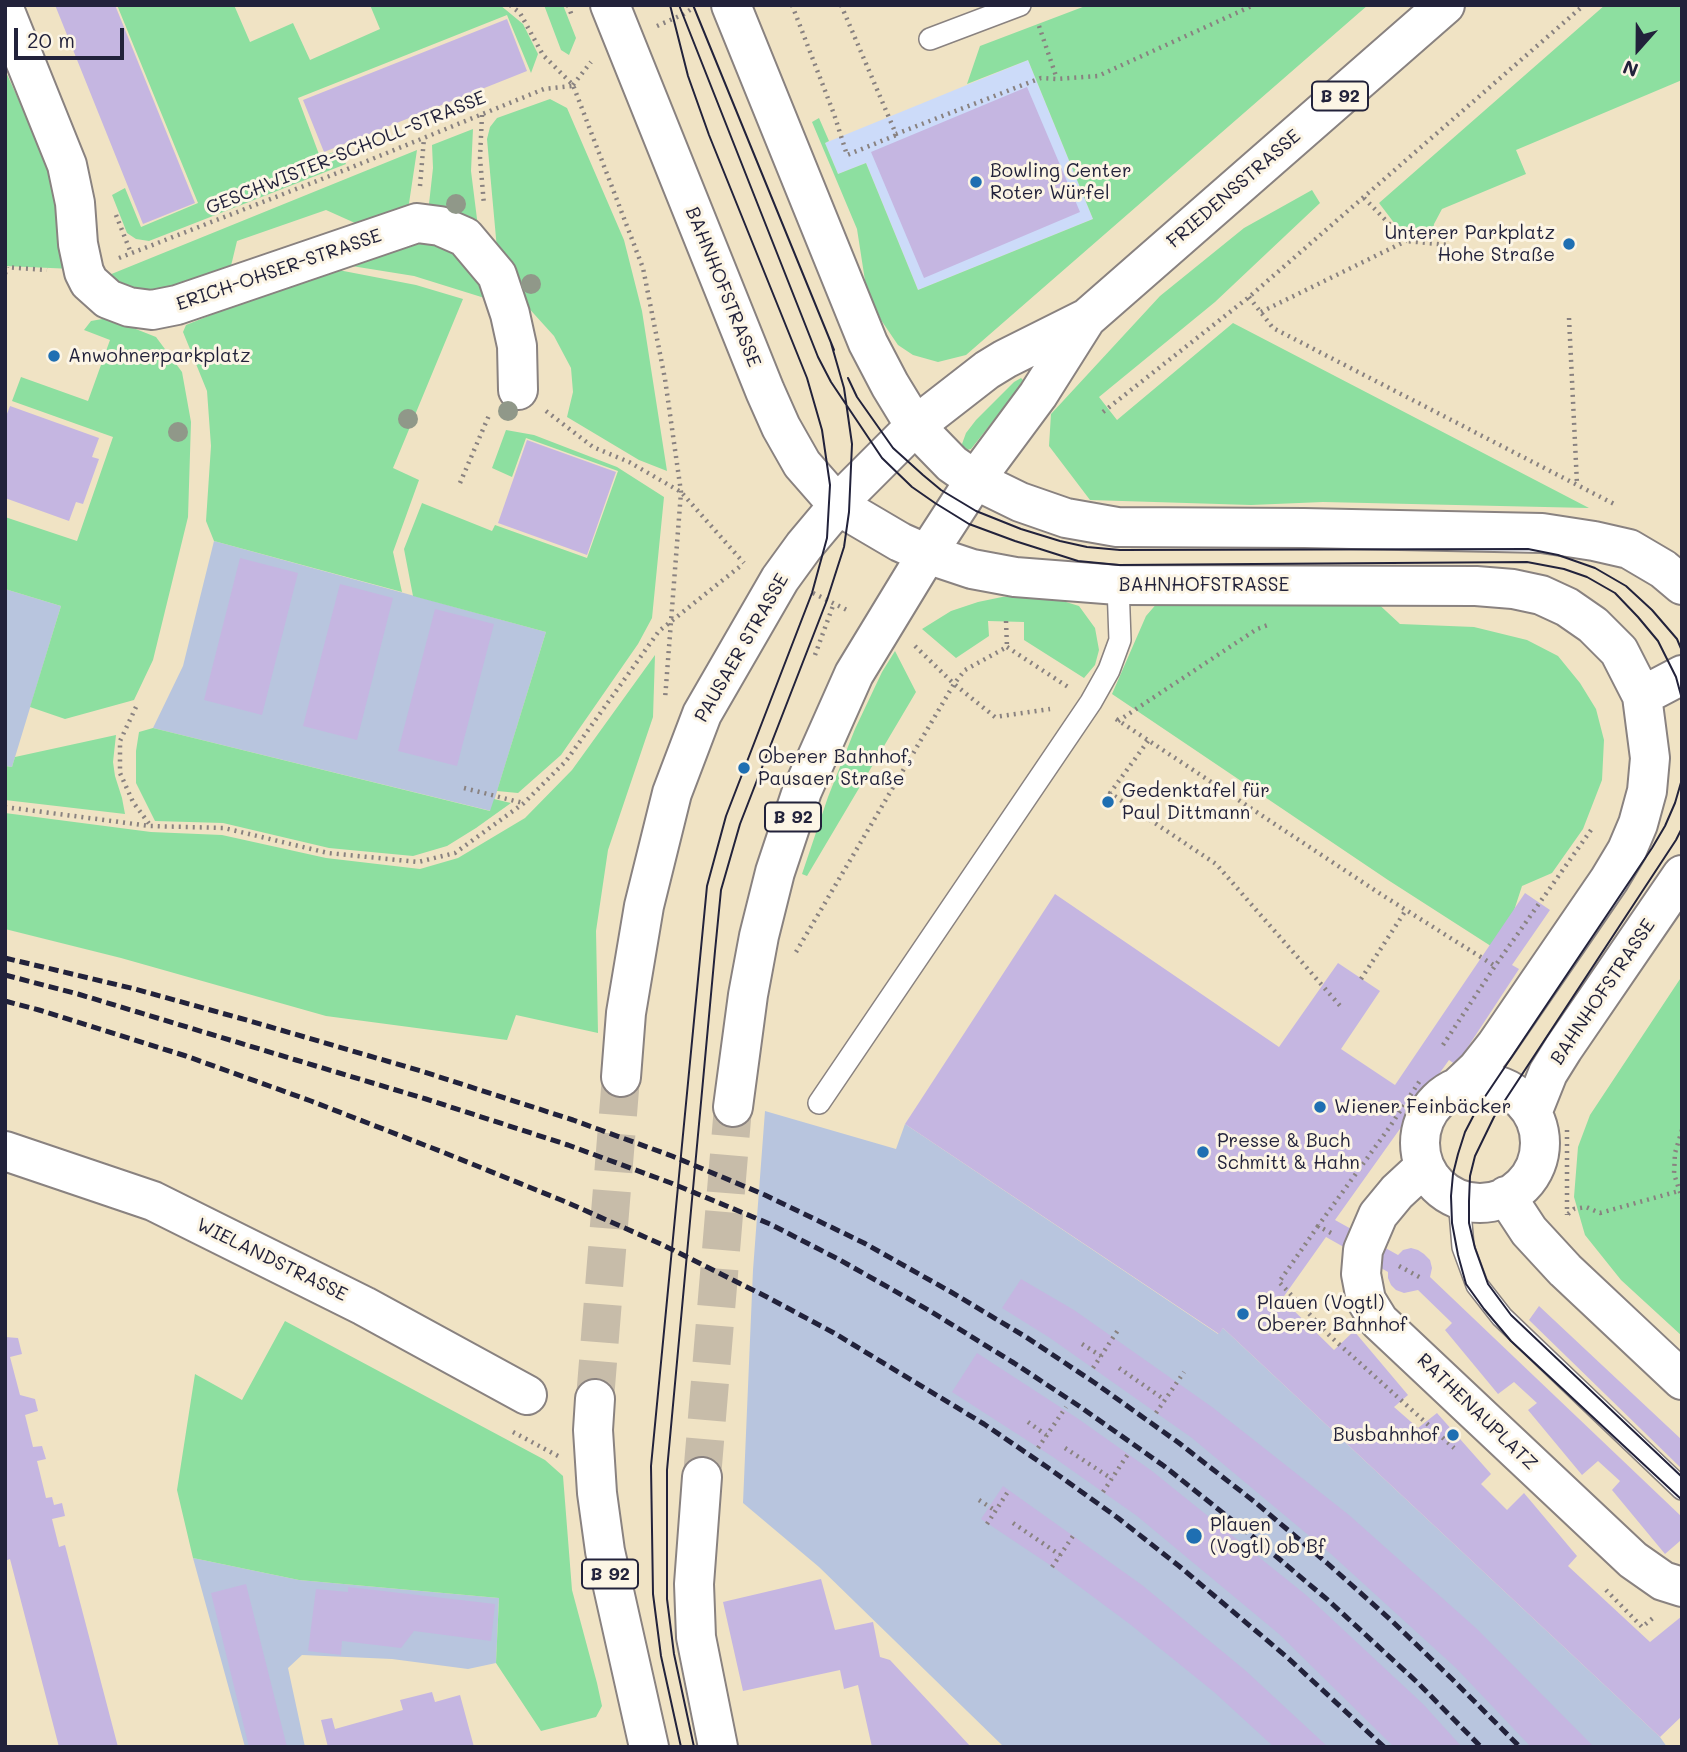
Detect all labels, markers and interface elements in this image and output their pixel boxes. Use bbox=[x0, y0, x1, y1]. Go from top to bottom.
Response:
scale bar bbox=[18, 14, 128, 58]
north arrow bbox=[1603, 14, 1673, 84]
text: 20 m bbox=[27, 26, 75, 53]
text: N bbox=[1619, 55, 1642, 83]
road number: B 92 bbox=[1312, 82, 1368, 110]
street label: GESCHWISTER-SCHOLL-STRASSE bbox=[203, 86, 489, 220]
street label: FRIEDENSSTRASSE bbox=[1163, 125, 1305, 253]
place label: Bowling Center Roter Würfel bbox=[990, 160, 1132, 204]
marker: Bowling Center Roter Würfel bbox=[968, 174, 984, 190]
street label: BAHNHOFSTRASSE bbox=[680, 204, 766, 370]
place label: Unterer Parkplatz Hohe Straße bbox=[1384, 222, 1555, 266]
street label: ERICH-OHSER-STRASSE bbox=[173, 224, 385, 316]
marker: Unterer Parkplatz Hohe Straße bbox=[1561, 236, 1577, 252]
place label: Anwohnerparkplatz bbox=[68, 345, 251, 367]
marker: Anwohnerparkplatz bbox=[46, 348, 62, 364]
street label: PAUSAER STRASSE bbox=[690, 570, 794, 726]
street label: BAHNHOFSTRASSE bbox=[1119, 574, 1289, 596]
place label: Oberer Bahnhof, Pausaer Straße bbox=[758, 746, 913, 790]
marker: Oberer Bahnhof, Pausaer Straße bbox=[736, 760, 752, 776]
place label: Gedenktafel für Paul Dittmann bbox=[1122, 780, 1270, 824]
marker: Gedenktafel für Paul Dittmann bbox=[1100, 794, 1116, 810]
road number: B 92 bbox=[765, 802, 821, 832]
street label: BAHNHOFSTRASSE bbox=[1546, 915, 1660, 1069]
place label: Wiener Feinbäcker bbox=[1334, 1096, 1511, 1118]
marker: Wiener Feinbäcker bbox=[1312, 1099, 1328, 1115]
place label: Presse & Buch Schmitt & Hahn bbox=[1217, 1130, 1360, 1174]
marker: Presse & Buch Schmitt & Hahn bbox=[1195, 1144, 1211, 1160]
street label: WIELANDSTRASSE bbox=[193, 1214, 351, 1306]
place label: Plauen (Vogtl) Oberer Bahnhof bbox=[1257, 1292, 1407, 1336]
marker: Plauen (Vogtl) Oberer Bahnhof bbox=[1235, 1306, 1251, 1322]
street label: RATHENAUPLATZ bbox=[1412, 1349, 1542, 1475]
place label: Busbahnhof bbox=[1333, 1424, 1439, 1446]
marker: Busbahnhof bbox=[1445, 1427, 1461, 1443]
place label: Plauen (Vogtl) ob Bf bbox=[1210, 1514, 1325, 1558]
marker: Plauen (Vogtl) ob Bf bbox=[1184, 1526, 1204, 1546]
road number: B 92 bbox=[582, 1560, 638, 1588]

